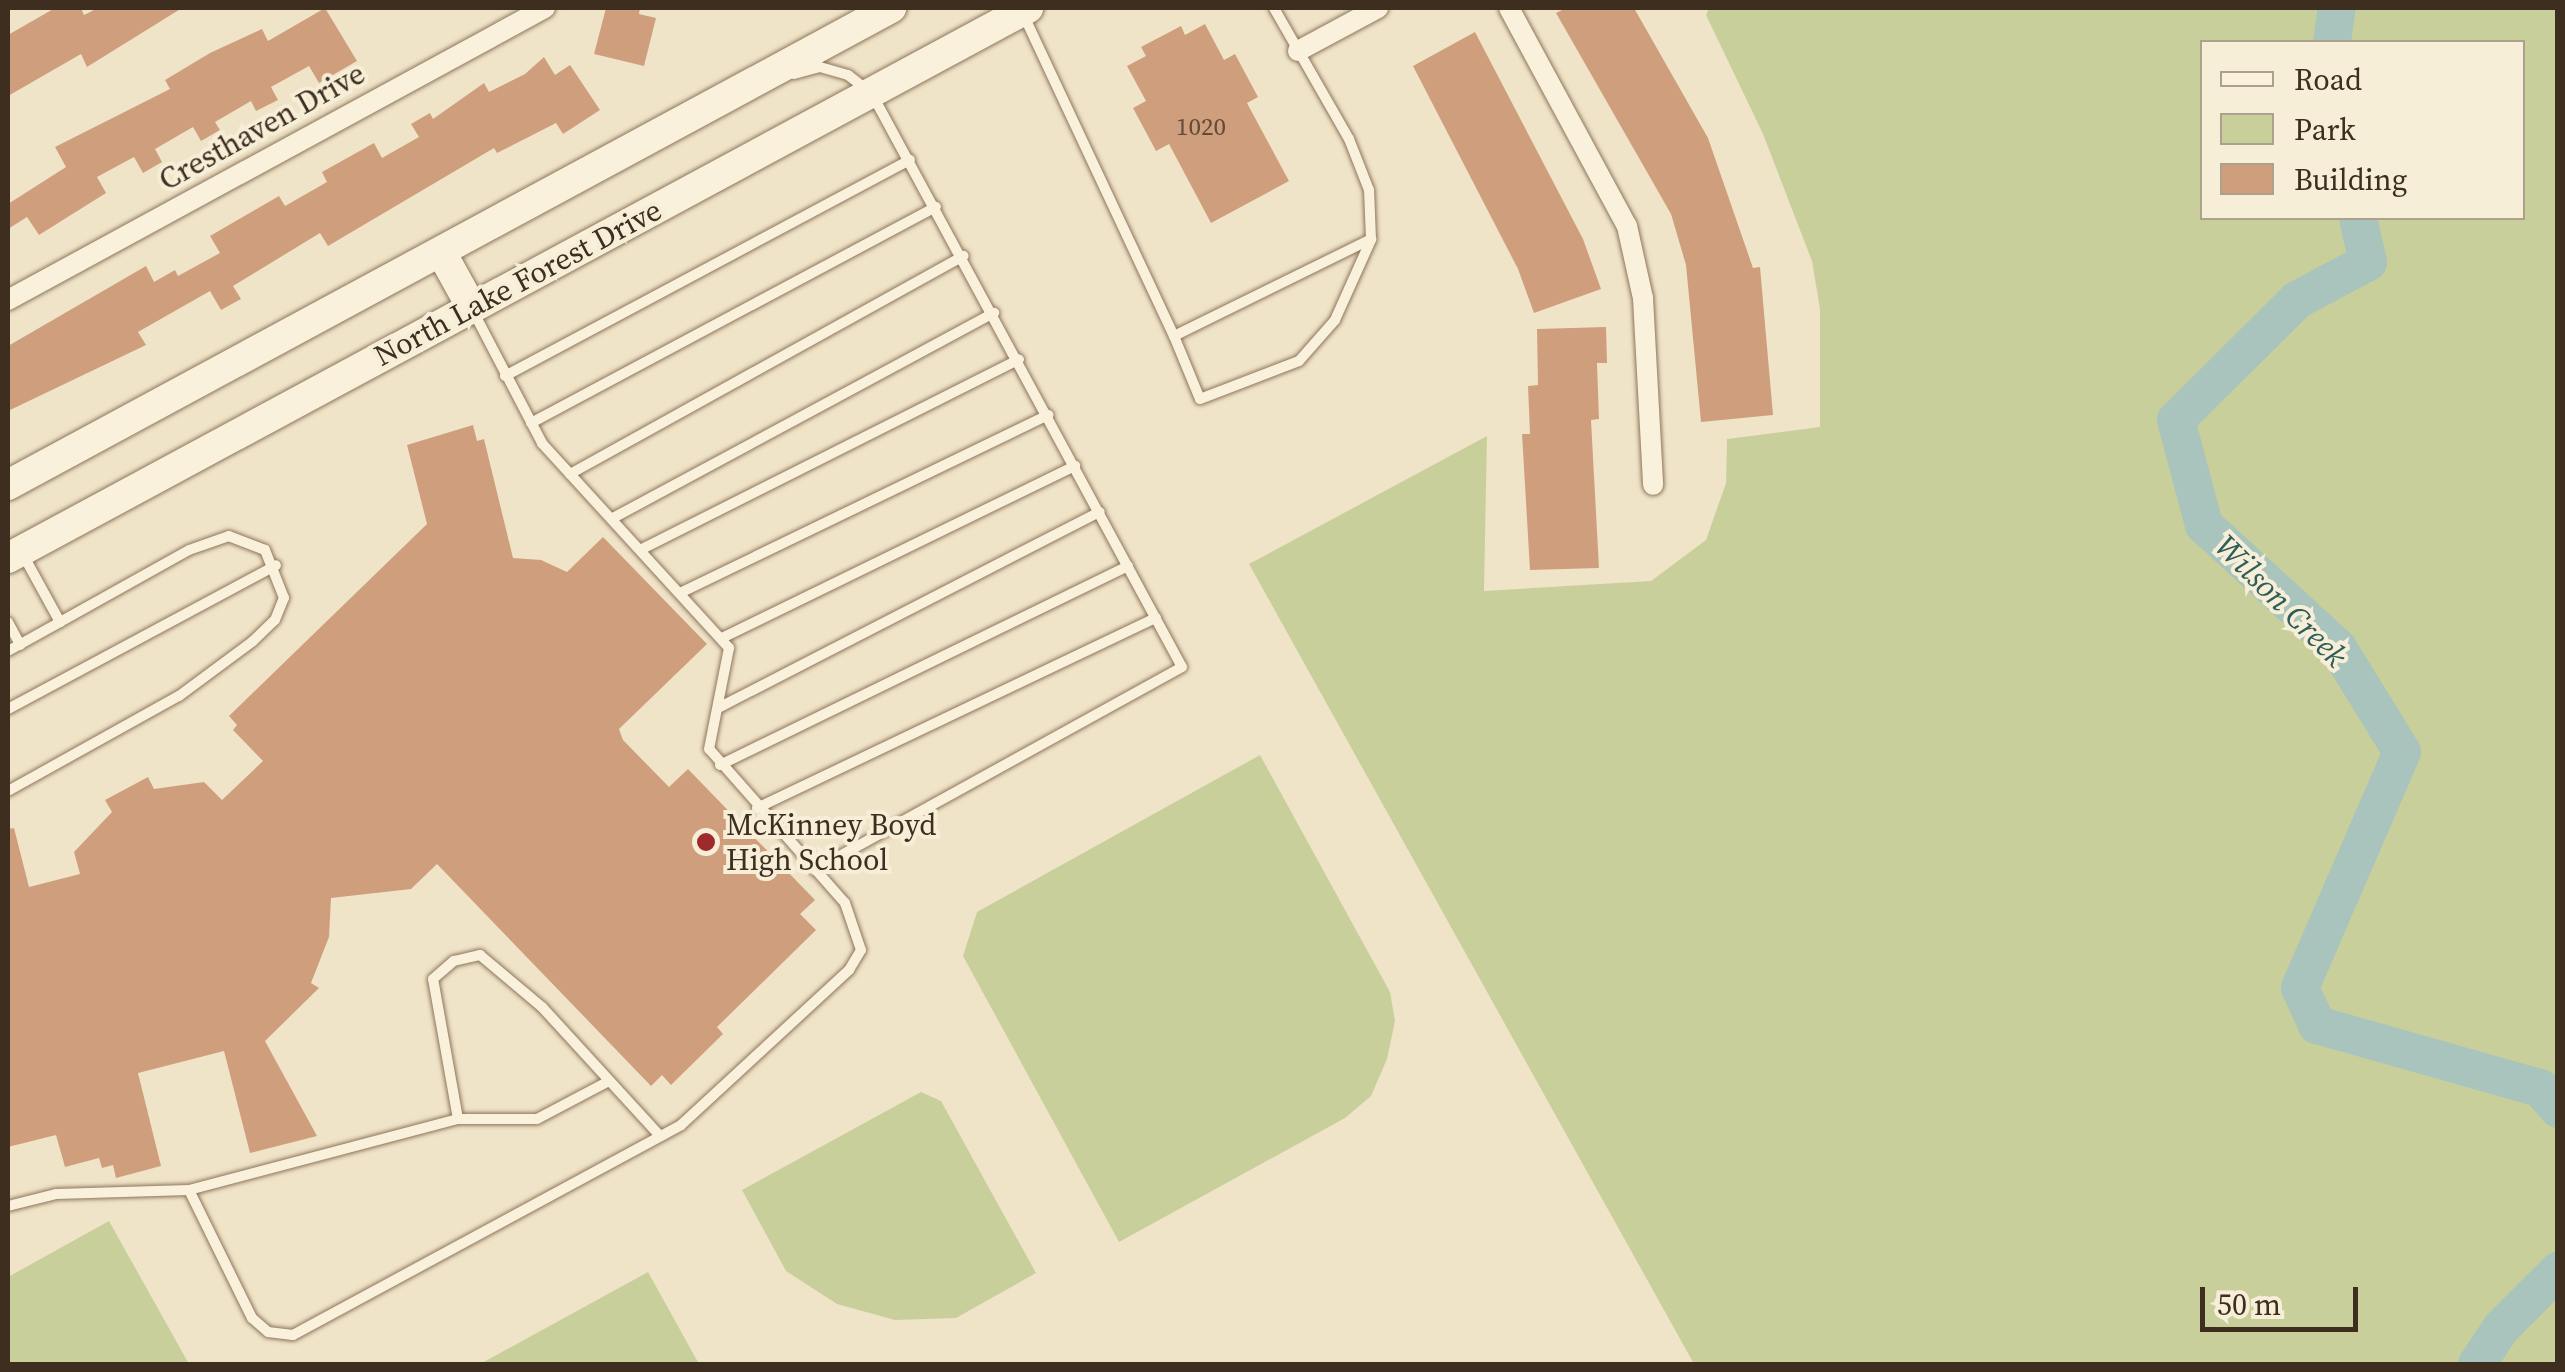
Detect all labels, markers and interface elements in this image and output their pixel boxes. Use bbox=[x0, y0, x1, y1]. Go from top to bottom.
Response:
legend bbox=[2200, 40, 2525, 220]
street label: Cresthaven Drive bbox=[153, 56, 371, 198]
text: Road bbox=[2294, 59, 2362, 100]
text: Park bbox=[2294, 109, 2356, 150]
house number: 1020 bbox=[1176, 111, 1226, 141]
text: Building bbox=[2294, 159, 2407, 200]
street label: North Lake Forest Drive bbox=[368, 192, 668, 374]
water label: Wilson Creek bbox=[2207, 527, 2355, 675]
place label: McKinney Boyd High School bbox=[726, 807, 936, 878]
marker: McKinney Boyd High School bbox=[695, 831, 717, 853]
scale bar bbox=[2205, 1267, 2362, 1329]
text: 50 m bbox=[2217, 1284, 2281, 1325]

